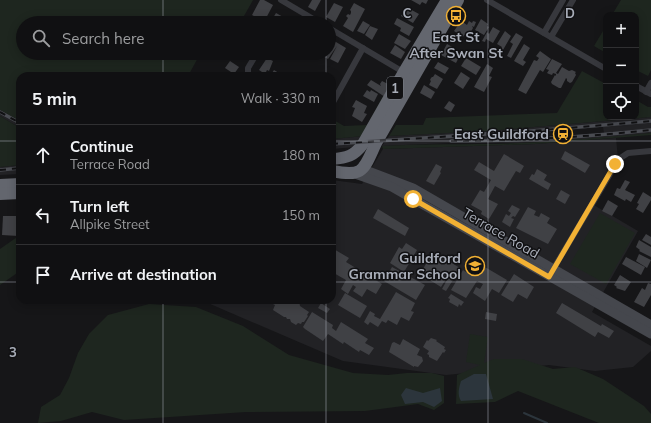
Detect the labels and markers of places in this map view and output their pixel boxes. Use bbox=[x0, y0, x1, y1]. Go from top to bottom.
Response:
bus stop icon: East St After Swan St bbox=[445, 5, 467, 27]
place label: East St After Swan St bbox=[409, 28, 504, 62]
station icon: East Guildford bbox=[552, 123, 574, 145]
place label: East Guildford bbox=[454, 125, 549, 143]
place label: Guildford Grammar School bbox=[349, 249, 461, 283]
school or university icon: Guildford Grammar School bbox=[464, 255, 486, 277]

